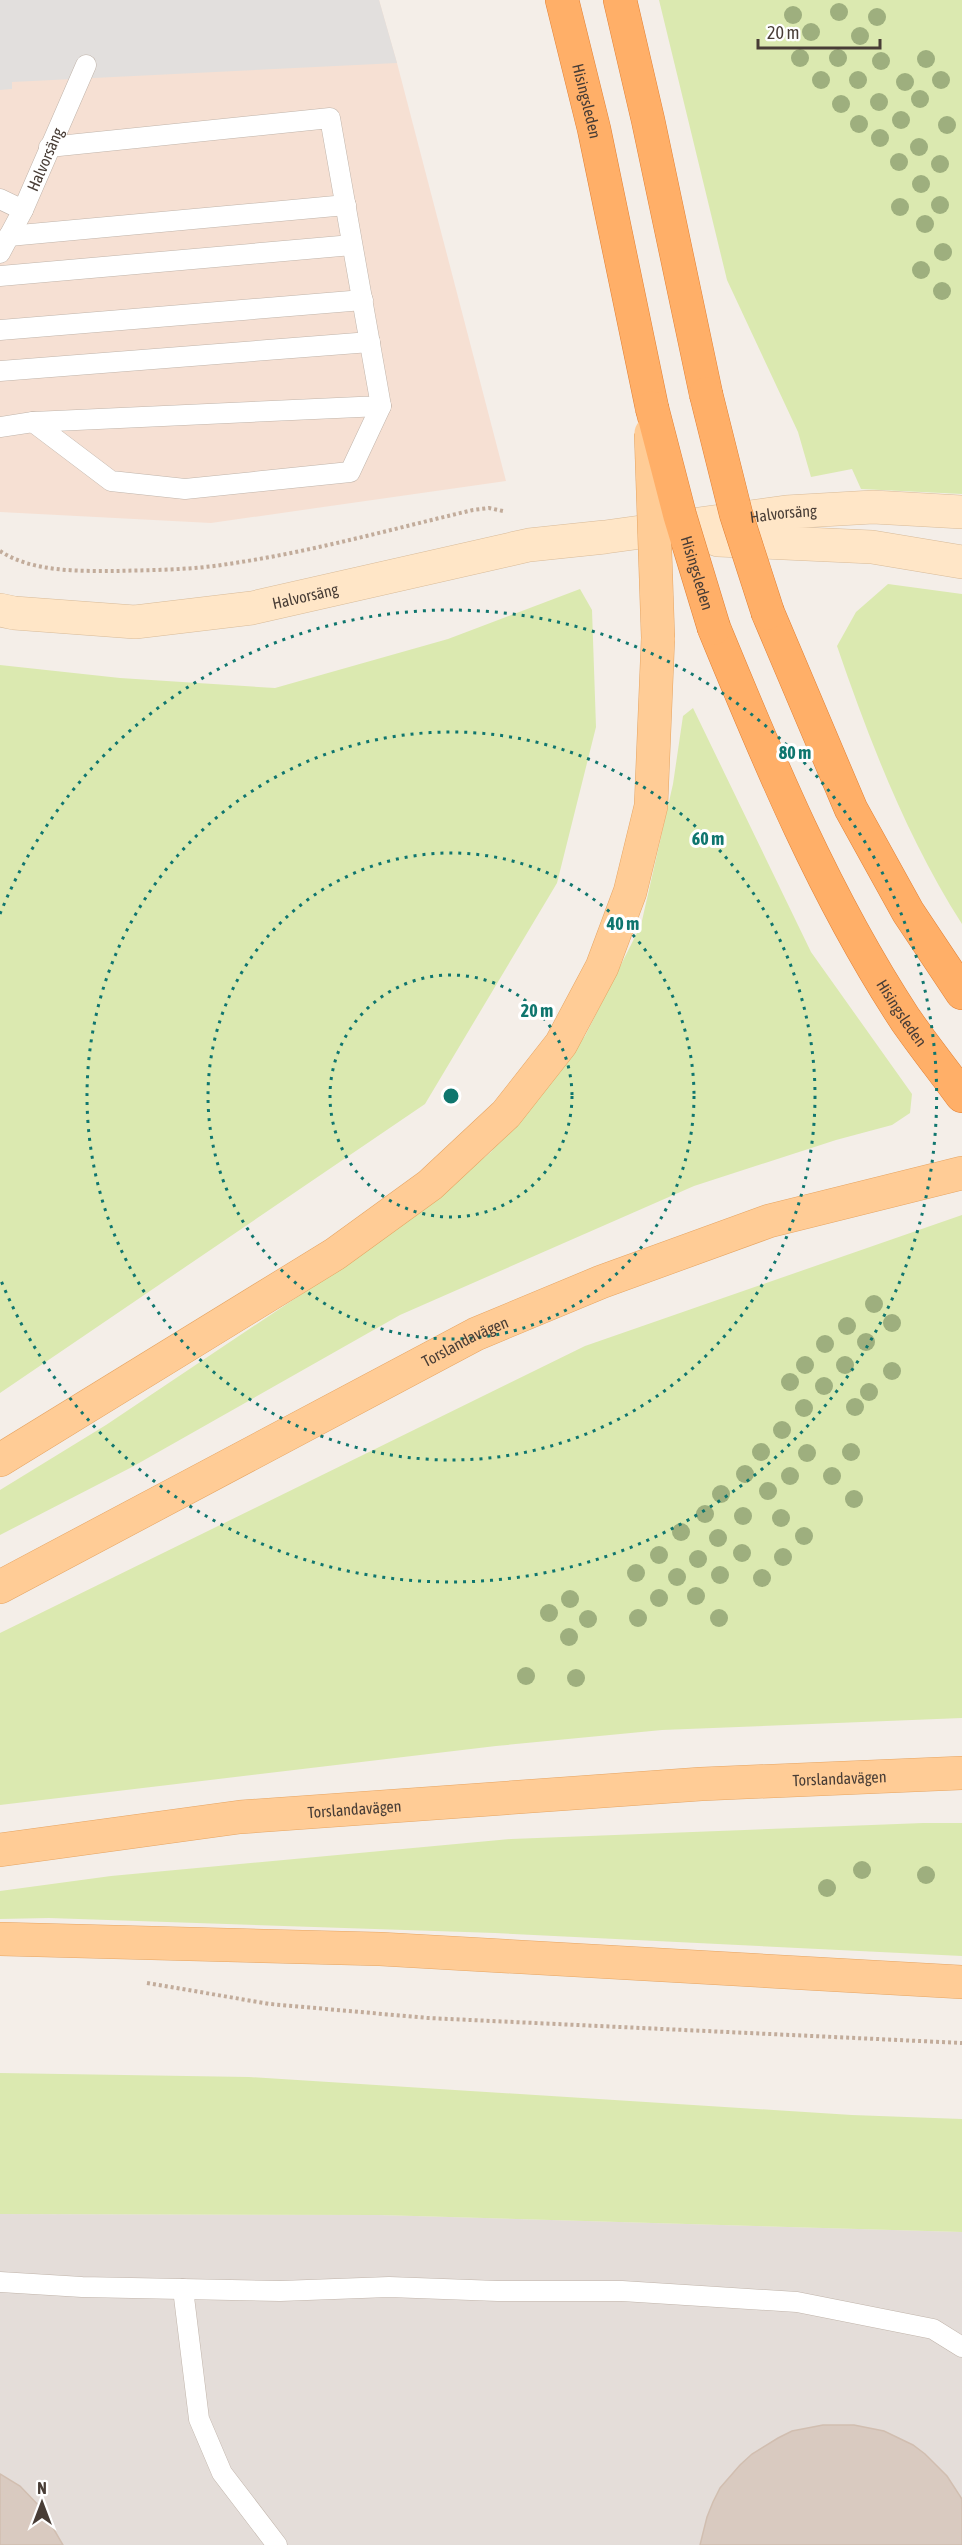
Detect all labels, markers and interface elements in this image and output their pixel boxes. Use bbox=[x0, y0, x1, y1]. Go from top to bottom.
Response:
scale bar bbox=[758, 12, 880, 50]
text: 20 m bbox=[767, 22, 799, 43]
street label: Hisingsleden bbox=[569, 62, 605, 140]
street label: Halvorsäng bbox=[23, 125, 68, 194]
street label: Halvorsäng bbox=[749, 501, 818, 526]
street label: Hisingsleden bbox=[678, 534, 717, 612]
street label: Halvorsäng bbox=[270, 580, 340, 612]
text: 80 m bbox=[779, 742, 811, 763]
text: 60 m bbox=[692, 828, 724, 849]
text: 40 m bbox=[606, 913, 639, 934]
street label: Hisingsleden bbox=[873, 976, 931, 1050]
text: 20 m bbox=[521, 1000, 553, 1021]
centre of rings bbox=[441, 1086, 461, 1106]
street label: Torslandavägen bbox=[419, 1313, 511, 1370]
street label: Torslandavägen bbox=[792, 1767, 887, 1789]
street label: Torslandavägen bbox=[307, 1796, 402, 1821]
north arrow bbox=[12, 2473, 72, 2533]
text: N bbox=[37, 2479, 47, 2497]

